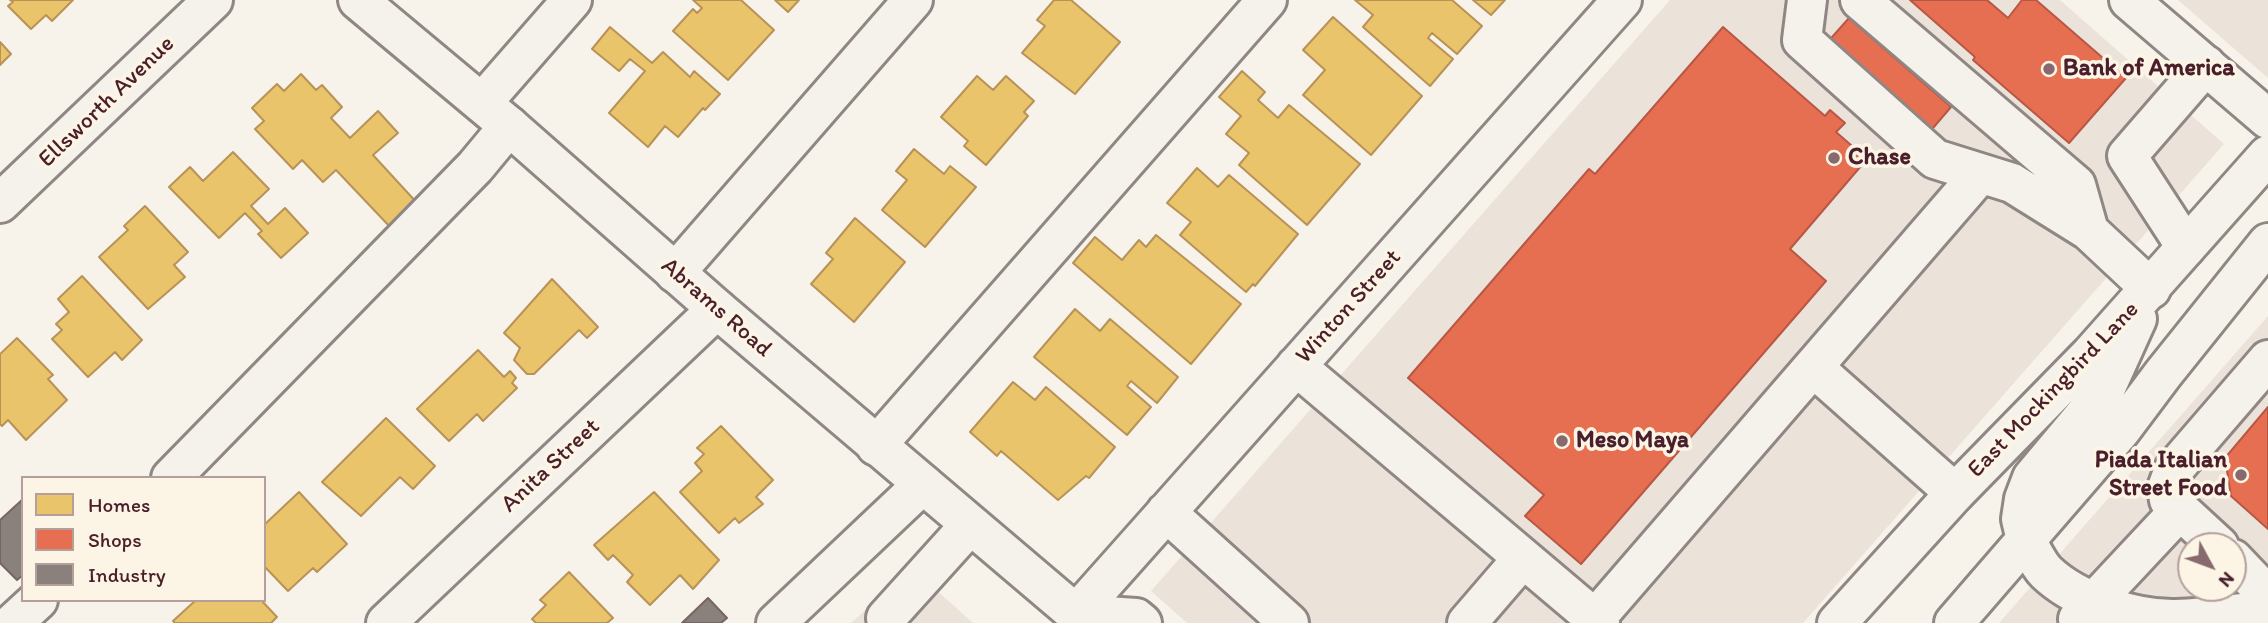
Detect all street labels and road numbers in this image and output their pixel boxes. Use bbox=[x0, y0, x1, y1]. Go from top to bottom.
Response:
street label: Ellsworth Avenue bbox=[33, 30, 181, 174]
street label: Winton Street bbox=[1290, 244, 1408, 370]
street label: Abrams Road bbox=[655, 252, 777, 364]
street label: East Mockingbird Lane bbox=[1962, 296, 2146, 484]
street label: Anita Street bbox=[496, 413, 606, 519]

